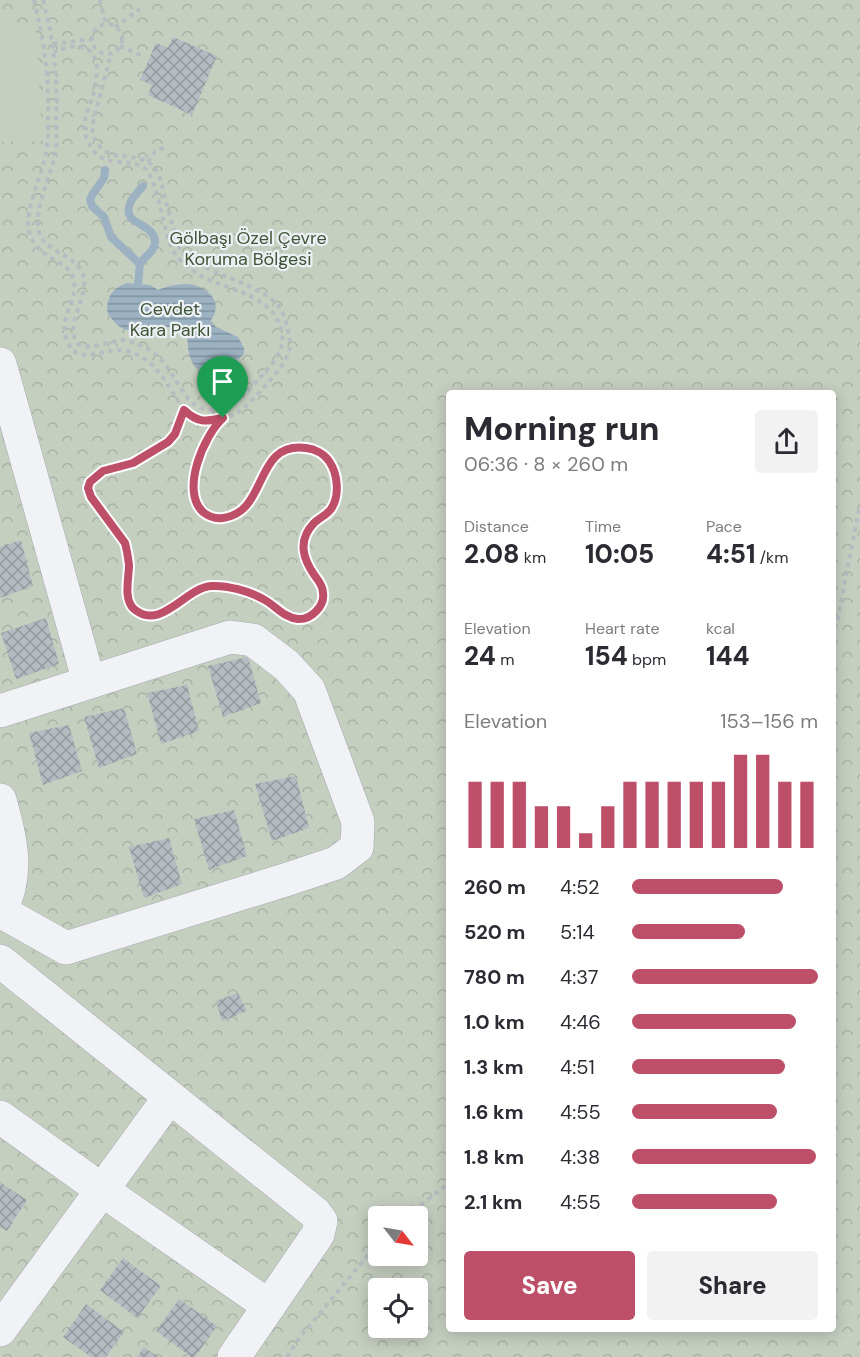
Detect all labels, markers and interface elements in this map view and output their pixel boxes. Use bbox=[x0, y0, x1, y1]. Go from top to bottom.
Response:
park label: Gölbaşı Özel Çevre Koruma Bölgesi bbox=[169, 226, 327, 271]
park label: Cevdet Kara Parkı bbox=[130, 297, 210, 342]
pin bbox=[197, 356, 248, 418]
icon: arrive bbox=[206, 365, 239, 398]
text: Morning run bbox=[464, 407, 659, 450]
button: share bbox=[755, 410, 818, 473]
text: 06:36 · 8 × 260 m bbox=[464, 451, 628, 477]
text: Distance bbox=[464, 516, 529, 537]
text: Time bbox=[585, 516, 621, 537]
text: Pace bbox=[706, 516, 742, 537]
text: 2.08 bbox=[464, 537, 520, 571]
text: 10:05 bbox=[585, 537, 654, 571]
text: 4:51 bbox=[706, 537, 756, 571]
text: km bbox=[520, 547, 546, 568]
text: /km bbox=[756, 547, 788, 568]
text: Elevation bbox=[464, 618, 531, 639]
text: Heart rate bbox=[585, 618, 660, 639]
text: kcal bbox=[706, 618, 735, 639]
text: 24 bbox=[464, 639, 496, 673]
text: 154 bbox=[585, 639, 628, 673]
text: 144 bbox=[706, 639, 750, 673]
text: m bbox=[496, 649, 514, 670]
text: bpm bbox=[628, 649, 666, 670]
text: Elevation bbox=[464, 708, 547, 734]
text: 153–156 m bbox=[720, 708, 818, 734]
text: 260 m bbox=[464, 874, 526, 900]
text: 4:52 bbox=[560, 874, 600, 900]
text: 520 m bbox=[464, 919, 525, 945]
text: 5:14 bbox=[560, 919, 595, 945]
text: 780 m bbox=[464, 964, 525, 990]
text: 4:37 bbox=[560, 964, 598, 990]
text: 1.0 km bbox=[464, 1009, 525, 1035]
text: 4:46 bbox=[560, 1009, 601, 1035]
text: 1.3 km bbox=[464, 1054, 523, 1080]
text: 4:51 bbox=[560, 1054, 595, 1080]
text: 1.6 km bbox=[464, 1099, 523, 1125]
text: 4:55 bbox=[560, 1099, 601, 1125]
text: 1.8 km bbox=[464, 1144, 524, 1170]
text: 4:38 bbox=[560, 1144, 600, 1170]
text: 2.1 km bbox=[464, 1189, 522, 1215]
text: 4:55 bbox=[560, 1189, 601, 1215]
north arrow bbox=[368, 1206, 428, 1266]
map controls bbox=[368, 1206, 428, 1338]
button: Save bbox=[464, 1251, 635, 1320]
button: Share bbox=[647, 1251, 818, 1320]
button: locate bbox=[368, 1278, 428, 1338]

